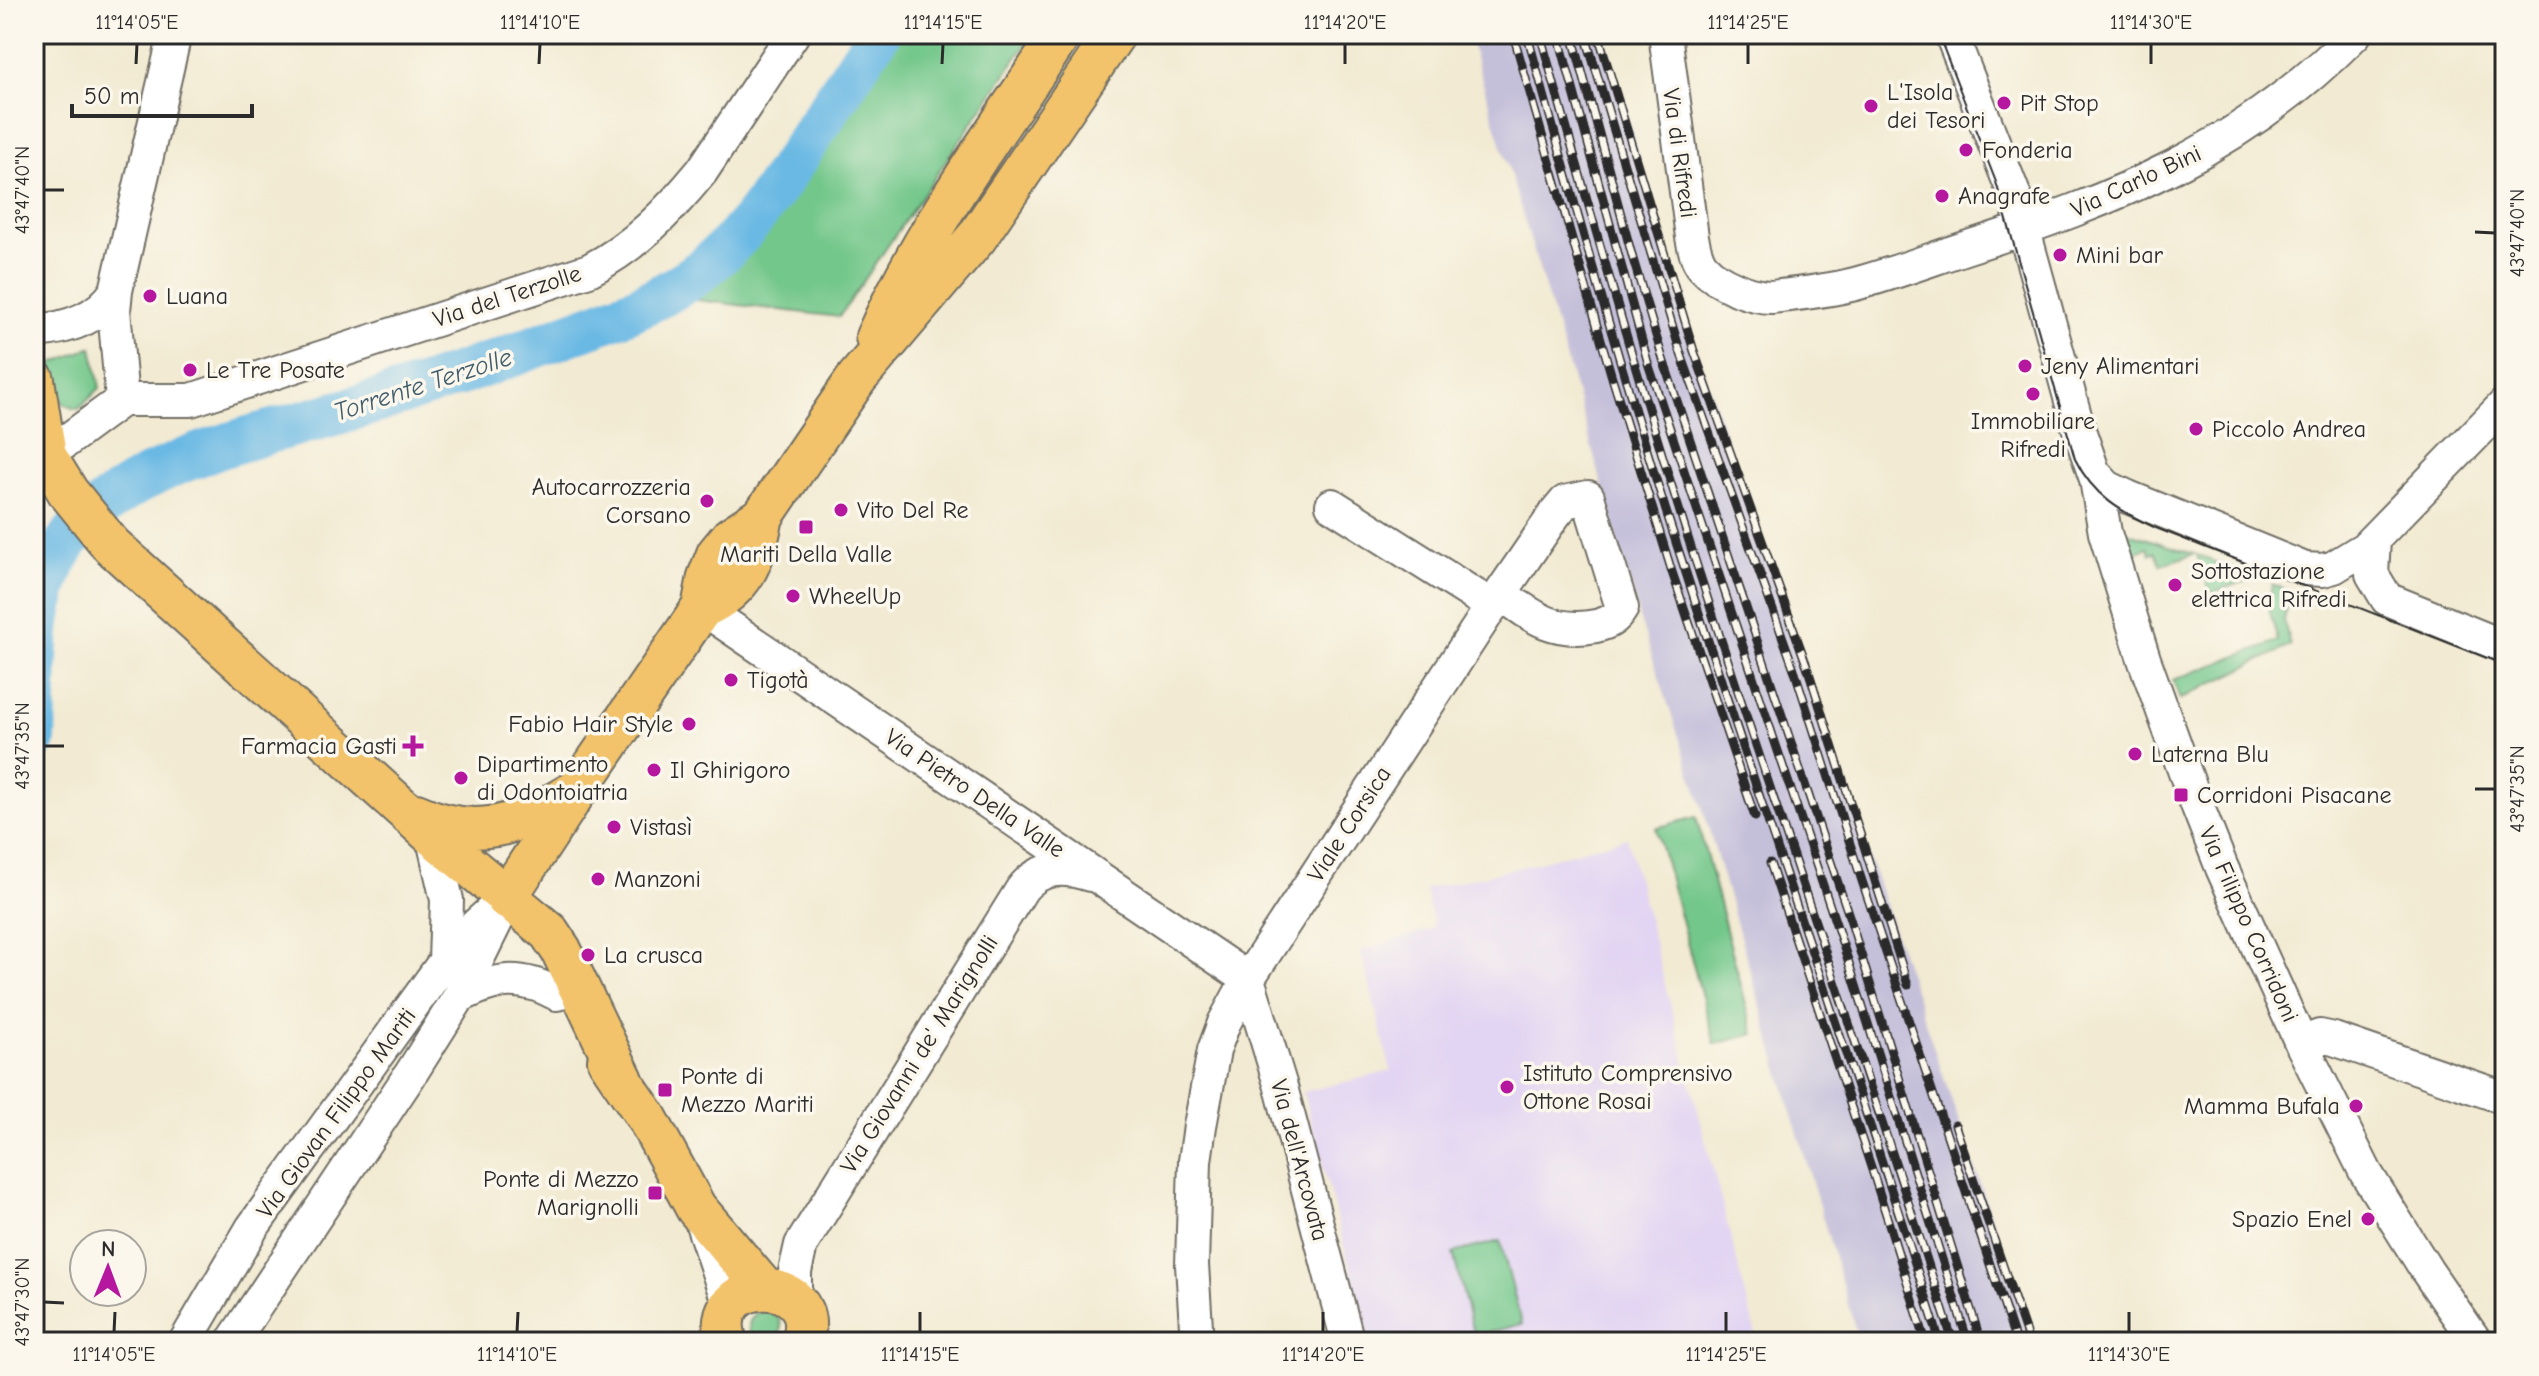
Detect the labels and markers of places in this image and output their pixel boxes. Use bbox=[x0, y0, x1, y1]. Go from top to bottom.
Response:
place label: L'Isola dei Tesori bbox=[1887, 78, 1985, 134]
place label: Pit Stop bbox=[2020, 89, 2099, 117]
marker: Pit Stop bbox=[1995, 94, 2013, 112]
marker: L'Isola dei Tesori bbox=[1862, 97, 1880, 115]
place label: Fonderia bbox=[1982, 136, 2073, 164]
marker: Fonderia bbox=[1957, 141, 1975, 159]
place label: Anagrafe bbox=[1958, 182, 2050, 210]
marker: Anagrafe bbox=[1933, 187, 1951, 205]
place label: Mini bar bbox=[2076, 241, 2164, 269]
marker: Mini bar bbox=[2051, 246, 2069, 264]
place label: Luana bbox=[166, 282, 228, 310]
marker: Luana bbox=[141, 287, 159, 305]
place label: Jeny Alimentari bbox=[2041, 352, 2199, 380]
place label: Le Tre Posate bbox=[206, 356, 345, 384]
marker: Jeny Alimentari bbox=[2016, 357, 2034, 375]
marker: Le Tre Posate bbox=[181, 361, 199, 379]
marker: Immobiliare Rifredi bbox=[2024, 385, 2042, 403]
place label: Immobiliare Rifredi bbox=[1971, 407, 2095, 463]
place label: Piccolo Andrea bbox=[2212, 415, 2366, 443]
marker: Piccolo Andrea bbox=[2187, 420, 2205, 438]
place label: Autocarrozzeria Corsano bbox=[532, 473, 691, 529]
marker: Autocarrozzeria Corsano bbox=[698, 492, 716, 510]
place label: Vito Del Re bbox=[857, 496, 969, 524]
marker: Vito Del Re bbox=[832, 501, 850, 519]
marker: Mariti Della Valle bbox=[797, 518, 815, 536]
place label: Mariti Della Valle bbox=[720, 540, 892, 568]
place label: Sottostazione elettrica Rifredi bbox=[2191, 557, 2347, 613]
marker: Sottostazione elettrica Rifredi bbox=[2166, 576, 2184, 594]
place label: WheelUp bbox=[809, 582, 901, 610]
marker: WheelUp bbox=[784, 587, 802, 605]
place label: Tigotà bbox=[747, 666, 809, 694]
marker: Tigotà bbox=[722, 671, 740, 689]
place label: Fabio Hair Style bbox=[508, 710, 673, 738]
marker: Fabio Hair Style bbox=[680, 715, 698, 733]
place label: Farmacia Gasti bbox=[241, 732, 397, 760]
marker: Farmacia Gasti bbox=[404, 737, 422, 755]
place label: Laterna Blu bbox=[2151, 740, 2269, 768]
marker: Laterna Blu bbox=[2126, 745, 2144, 763]
place label: Dipartimento di Odontoiatria bbox=[477, 750, 628, 806]
place label: Il Ghirigoro bbox=[670, 756, 790, 784]
marker: Il Ghirigoro bbox=[645, 761, 663, 779]
marker: Dipartimento di Odontoiatria bbox=[452, 769, 470, 787]
place label: Corridoni Pisacane bbox=[2197, 781, 2392, 809]
marker: Corridoni Pisacane bbox=[2172, 786, 2190, 804]
place label: Vistasì bbox=[630, 813, 692, 841]
marker: Vistasì bbox=[605, 818, 623, 836]
place label: Manzoni bbox=[614, 865, 701, 893]
marker: Manzoni bbox=[589, 870, 607, 888]
place label: La crusca bbox=[604, 941, 703, 969]
marker: La crusca bbox=[579, 946, 597, 964]
place label: Istituto Comprensivo Ottone Rosai bbox=[1523, 1059, 1733, 1115]
place label: Ponte di Mezzo Mariti bbox=[681, 1062, 814, 1118]
marker: Istituto Comprensivo Ottone Rosai bbox=[1498, 1078, 1516, 1096]
marker: Ponte di Mezzo Mariti bbox=[656, 1081, 674, 1099]
place label: Mamma Bufala bbox=[2184, 1092, 2340, 1120]
marker: Mamma Bufala bbox=[2347, 1097, 2365, 1115]
place label: Ponte di Mezzo Marignolli bbox=[483, 1165, 639, 1221]
marker: Ponte di Mezzo Marignolli bbox=[646, 1184, 664, 1202]
place label: Spazio Enel bbox=[2232, 1205, 2352, 1233]
marker: Spazio Enel bbox=[2359, 1210, 2377, 1228]

